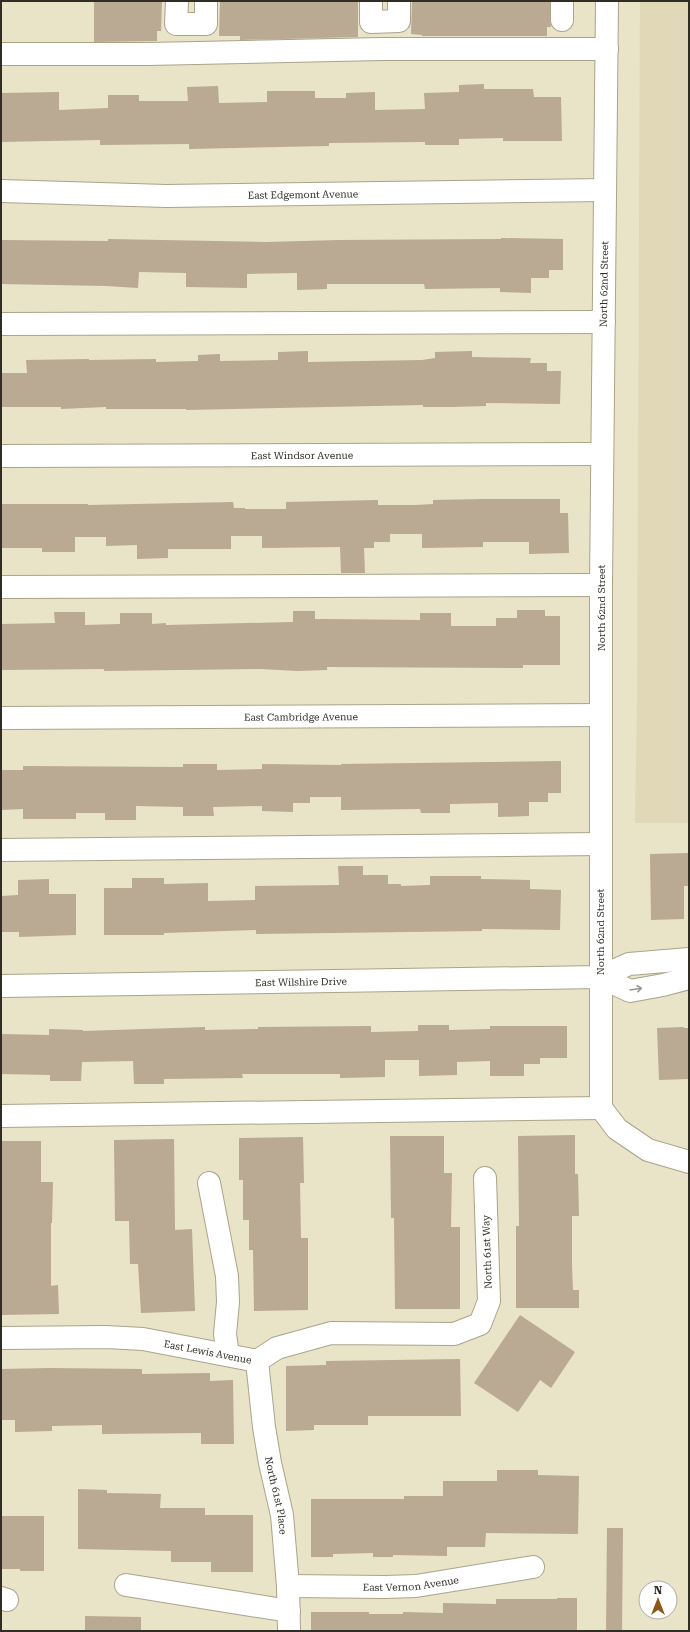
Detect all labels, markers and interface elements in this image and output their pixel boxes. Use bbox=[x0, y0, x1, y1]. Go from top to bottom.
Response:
street label: East Edgemont Avenue bbox=[248, 188, 359, 200]
street label: North 62nd Street bbox=[598, 240, 610, 327]
street label: East Windsor Avenue bbox=[251, 449, 354, 461]
street label: North 62nd Street bbox=[596, 565, 607, 651]
street label: East Cambridge Avenue bbox=[244, 711, 359, 722]
street label: North 62nd Street bbox=[595, 889, 606, 975]
street label: East Wilshire Drive bbox=[255, 975, 348, 988]
one-way arrow bbox=[630, 985, 643, 993]
street label: North 61st Way bbox=[480, 1215, 494, 1289]
street label: East Lewis Avenue bbox=[163, 1338, 253, 1365]
street label: North 61st Place bbox=[264, 1456, 289, 1535]
street label: East Vernon Avenue bbox=[363, 1574, 460, 1593]
north arrow bbox=[638, 1580, 678, 1620]
text: N bbox=[654, 1584, 663, 1597]

